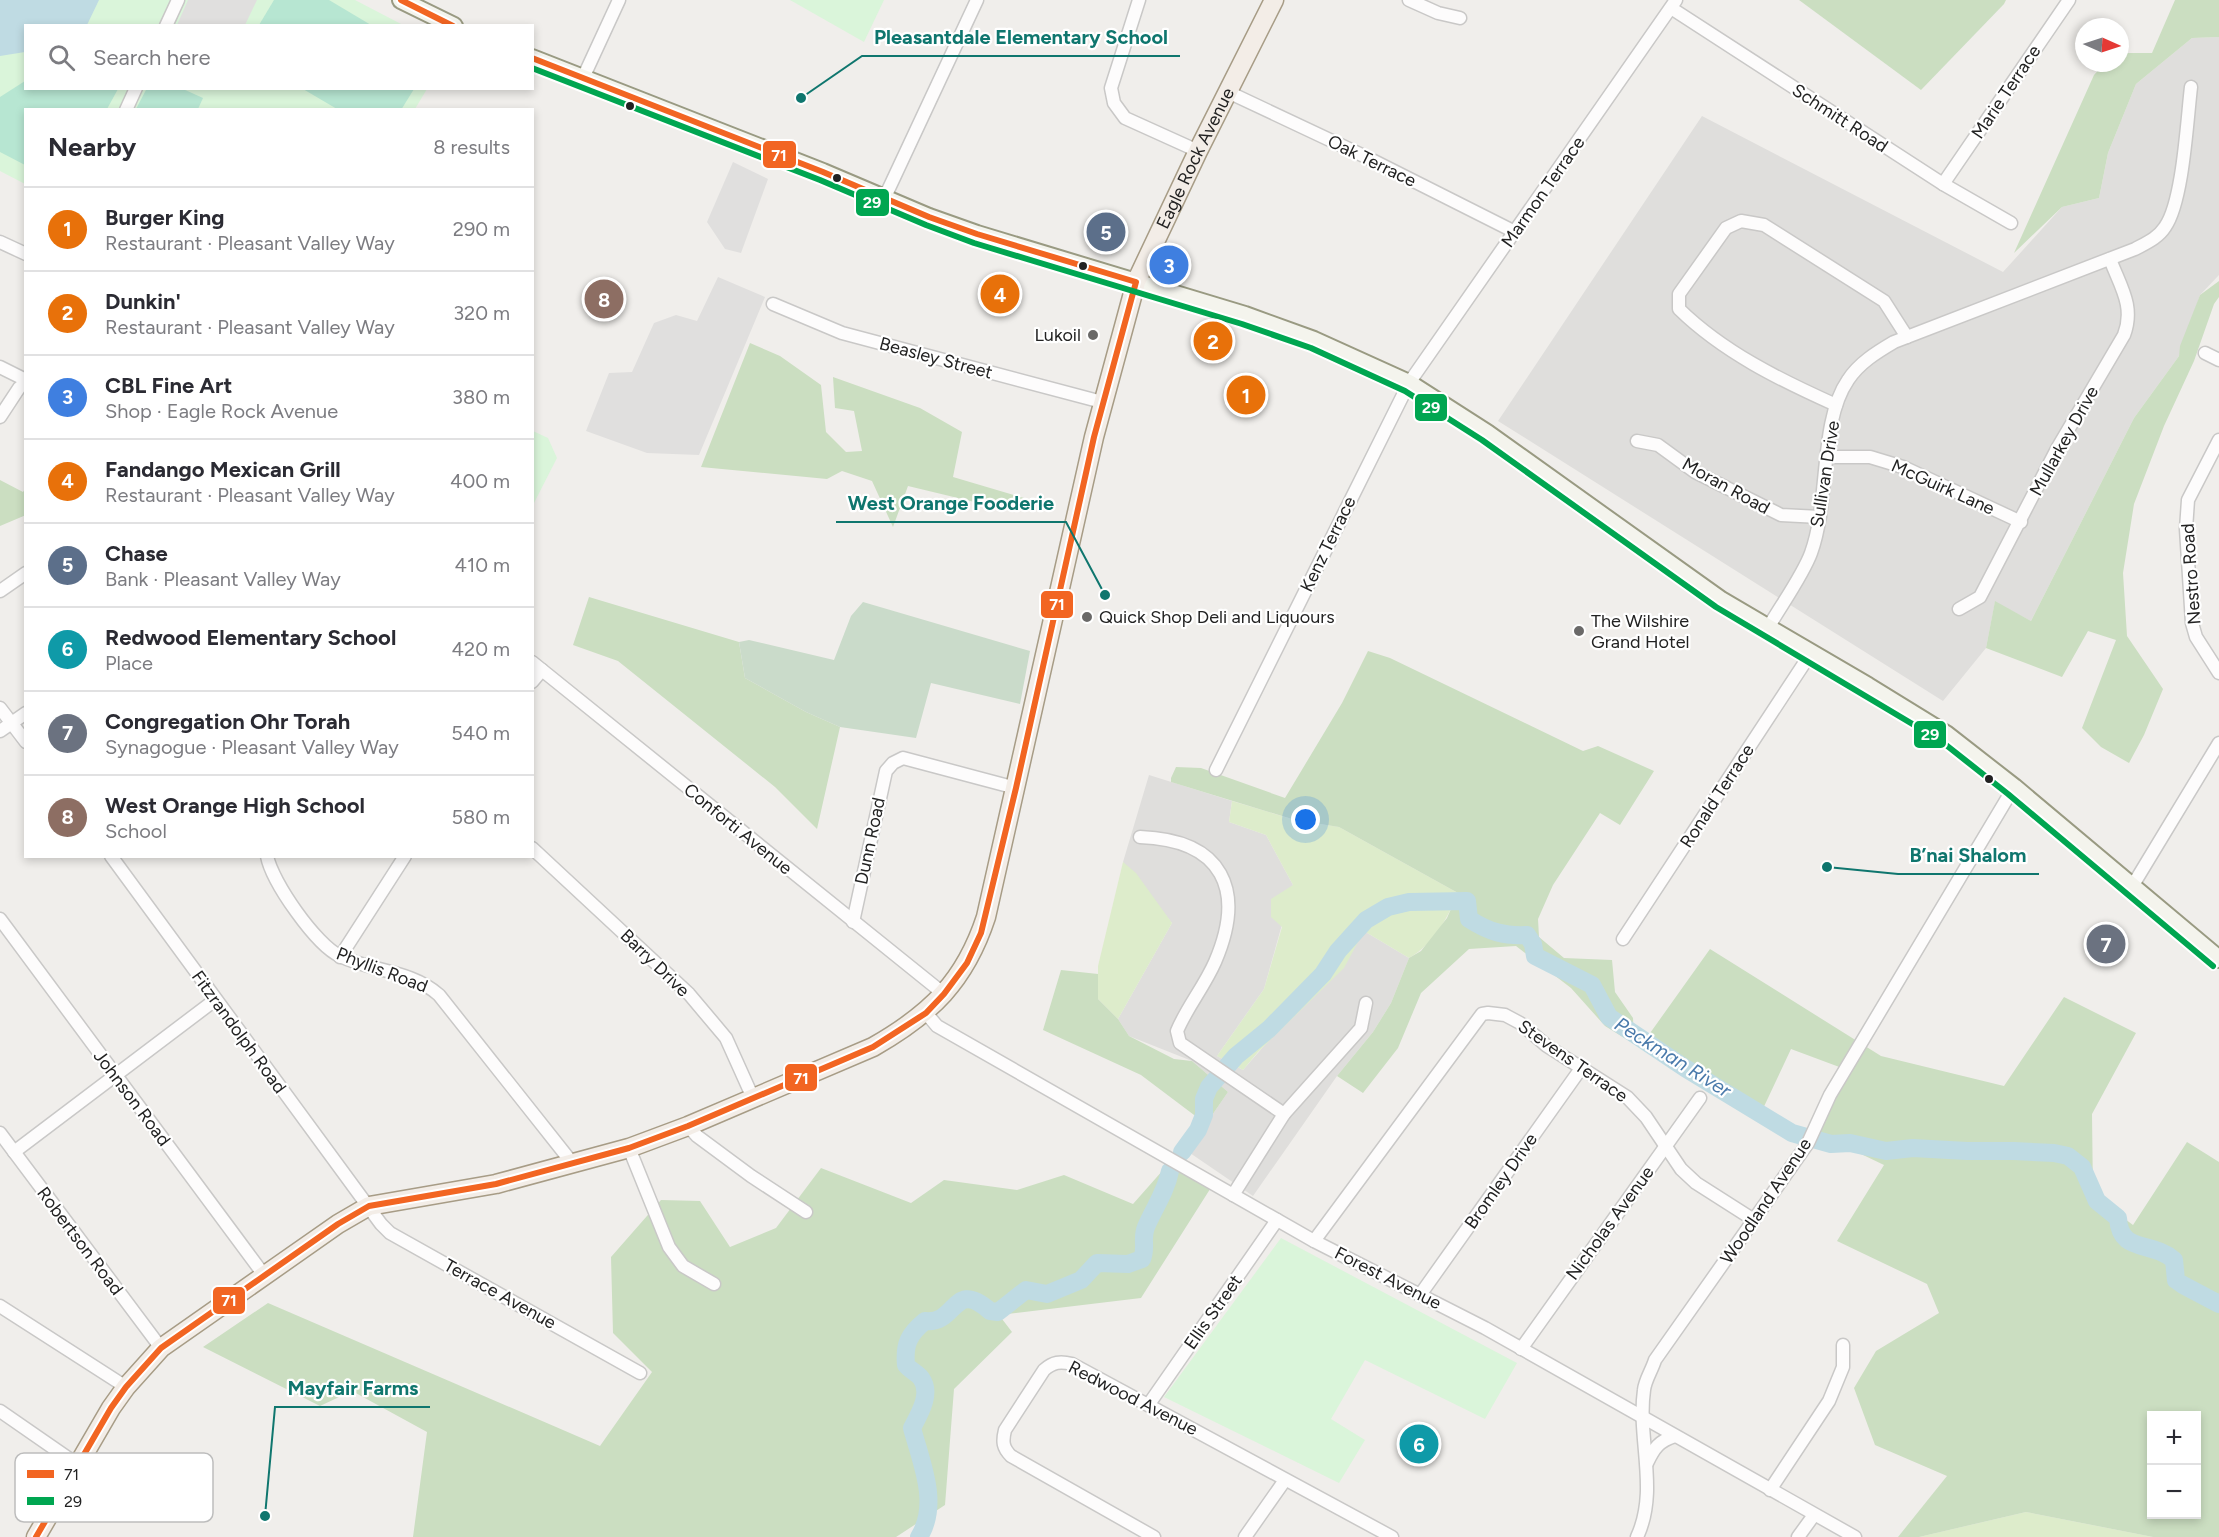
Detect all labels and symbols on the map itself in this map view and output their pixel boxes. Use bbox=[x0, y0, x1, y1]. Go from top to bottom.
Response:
callout: Pleasantdale Elementary School bbox=[862, 18, 1180, 56]
north arrow bbox=[2075, 18, 2129, 72]
text: Pleasantdale Elementary School bbox=[874, 25, 1168, 49]
street label: Marie Terrace bbox=[1967, 41, 2046, 143]
street label: Schmitt Road bbox=[1788, 79, 1892, 157]
street label: Eagle Rock Avenue bbox=[1152, 84, 1239, 232]
unlabelled marker bbox=[624, 100, 636, 112]
street label: Oak Terrace bbox=[1324, 130, 1420, 192]
street label: Marmon Terrace bbox=[1497, 132, 1589, 252]
line badge: 71 bbox=[762, 140, 797, 169]
text: 71 bbox=[771, 146, 787, 165]
unlabelled marker bbox=[831, 172, 843, 184]
line badge: 29 bbox=[855, 188, 890, 217]
text: 29 bbox=[863, 193, 881, 212]
pin: 5 bbox=[1086, 210, 1126, 254]
pin: 3 bbox=[1150, 242, 1188, 288]
unlabelled marker bbox=[1077, 260, 1089, 272]
pin: 4 bbox=[980, 272, 1020, 316]
pin: 8 bbox=[584, 276, 624, 322]
pin: 2 bbox=[1194, 318, 1232, 364]
place label: Lukoil bbox=[1034, 324, 1081, 346]
marker: Lukoil bbox=[1086, 328, 1100, 342]
street label: Beasley Street bbox=[877, 332, 995, 384]
pin: 1 bbox=[1226, 372, 1266, 418]
street label: Mullarkey Drive bbox=[2025, 382, 2103, 500]
line badge: 29 bbox=[1414, 393, 1448, 422]
text: 29 bbox=[1422, 398, 1440, 417]
street label: Sullivan Drive bbox=[1806, 419, 1844, 529]
street label: Moran Road bbox=[1678, 453, 1774, 519]
street label: McGuirk Lane bbox=[1888, 454, 1998, 520]
callout: West Orange Fooderie bbox=[836, 484, 1066, 522]
text: West Orange Fooderie bbox=[848, 491, 1054, 515]
street label: Kenz Terrace bbox=[1295, 492, 1361, 595]
street label: Nestro Road bbox=[2176, 523, 2206, 625]
line badge: 71 bbox=[1040, 590, 1074, 619]
text: 71 bbox=[1049, 595, 1065, 614]
place label: Quick Shop Deli and Liquours bbox=[1099, 606, 1335, 628]
marker: Quick Shop Deli and Liquours bbox=[1080, 610, 1094, 624]
place label: The Wilshire Grand Hotel bbox=[1591, 610, 1690, 653]
marker: The Wilshire Grand Hotel bbox=[1572, 624, 1586, 638]
line badge: 29 bbox=[1913, 720, 1947, 749]
text: 29 bbox=[1921, 725, 1939, 744]
street label: Ronald Terrace bbox=[1675, 740, 1759, 852]
unlabelled marker bbox=[1983, 773, 1995, 785]
street label: Conforti Avenue bbox=[679, 779, 797, 879]
street label: Dunn Road bbox=[850, 795, 890, 887]
your location bbox=[1291, 805, 1320, 834]
callout: B’nai Shalom bbox=[1898, 836, 2039, 874]
text: B’nai Shalom bbox=[1910, 843, 2026, 867]
pin: 7 bbox=[2086, 922, 2126, 966]
street label: Barry Drive bbox=[616, 925, 694, 1002]
street label: Phyllis Road bbox=[333, 942, 431, 998]
street label: Fitzrandolph Road bbox=[187, 966, 291, 1098]
water label: Peckman River bbox=[1610, 1012, 1737, 1103]
street label: Stevens Terrace bbox=[1514, 1015, 1632, 1107]
street label: Johnson Road bbox=[89, 1046, 175, 1150]
line badge: 71 bbox=[784, 1063, 818, 1092]
text: 71 bbox=[793, 1069, 809, 1088]
street label: Bromley Drive bbox=[1460, 1129, 1542, 1233]
street label: Woodland Avenue bbox=[1716, 1134, 1816, 1268]
street label: Nicholas Avenue bbox=[1561, 1162, 1659, 1284]
street label: Robertson Road bbox=[32, 1183, 128, 1299]
street label: Forest Avenue bbox=[1331, 1242, 1445, 1314]
street label: Terrace Avenue bbox=[440, 1254, 560, 1334]
street label: Ellis Street bbox=[1179, 1270, 1247, 1354]
line badge: 71 bbox=[212, 1286, 246, 1315]
text: 71 bbox=[221, 1291, 237, 1310]
street label: Redwood Avenue bbox=[1065, 1356, 1202, 1440]
callout: Mayfair Farms bbox=[275, 1369, 430, 1407]
text: Mayfair Farms bbox=[288, 1376, 418, 1400]
pin: 6 bbox=[1400, 1422, 1438, 1466]
legend bbox=[15, 1453, 213, 1522]
text: 71 bbox=[64, 1465, 79, 1484]
text: 29 bbox=[64, 1492, 82, 1511]

